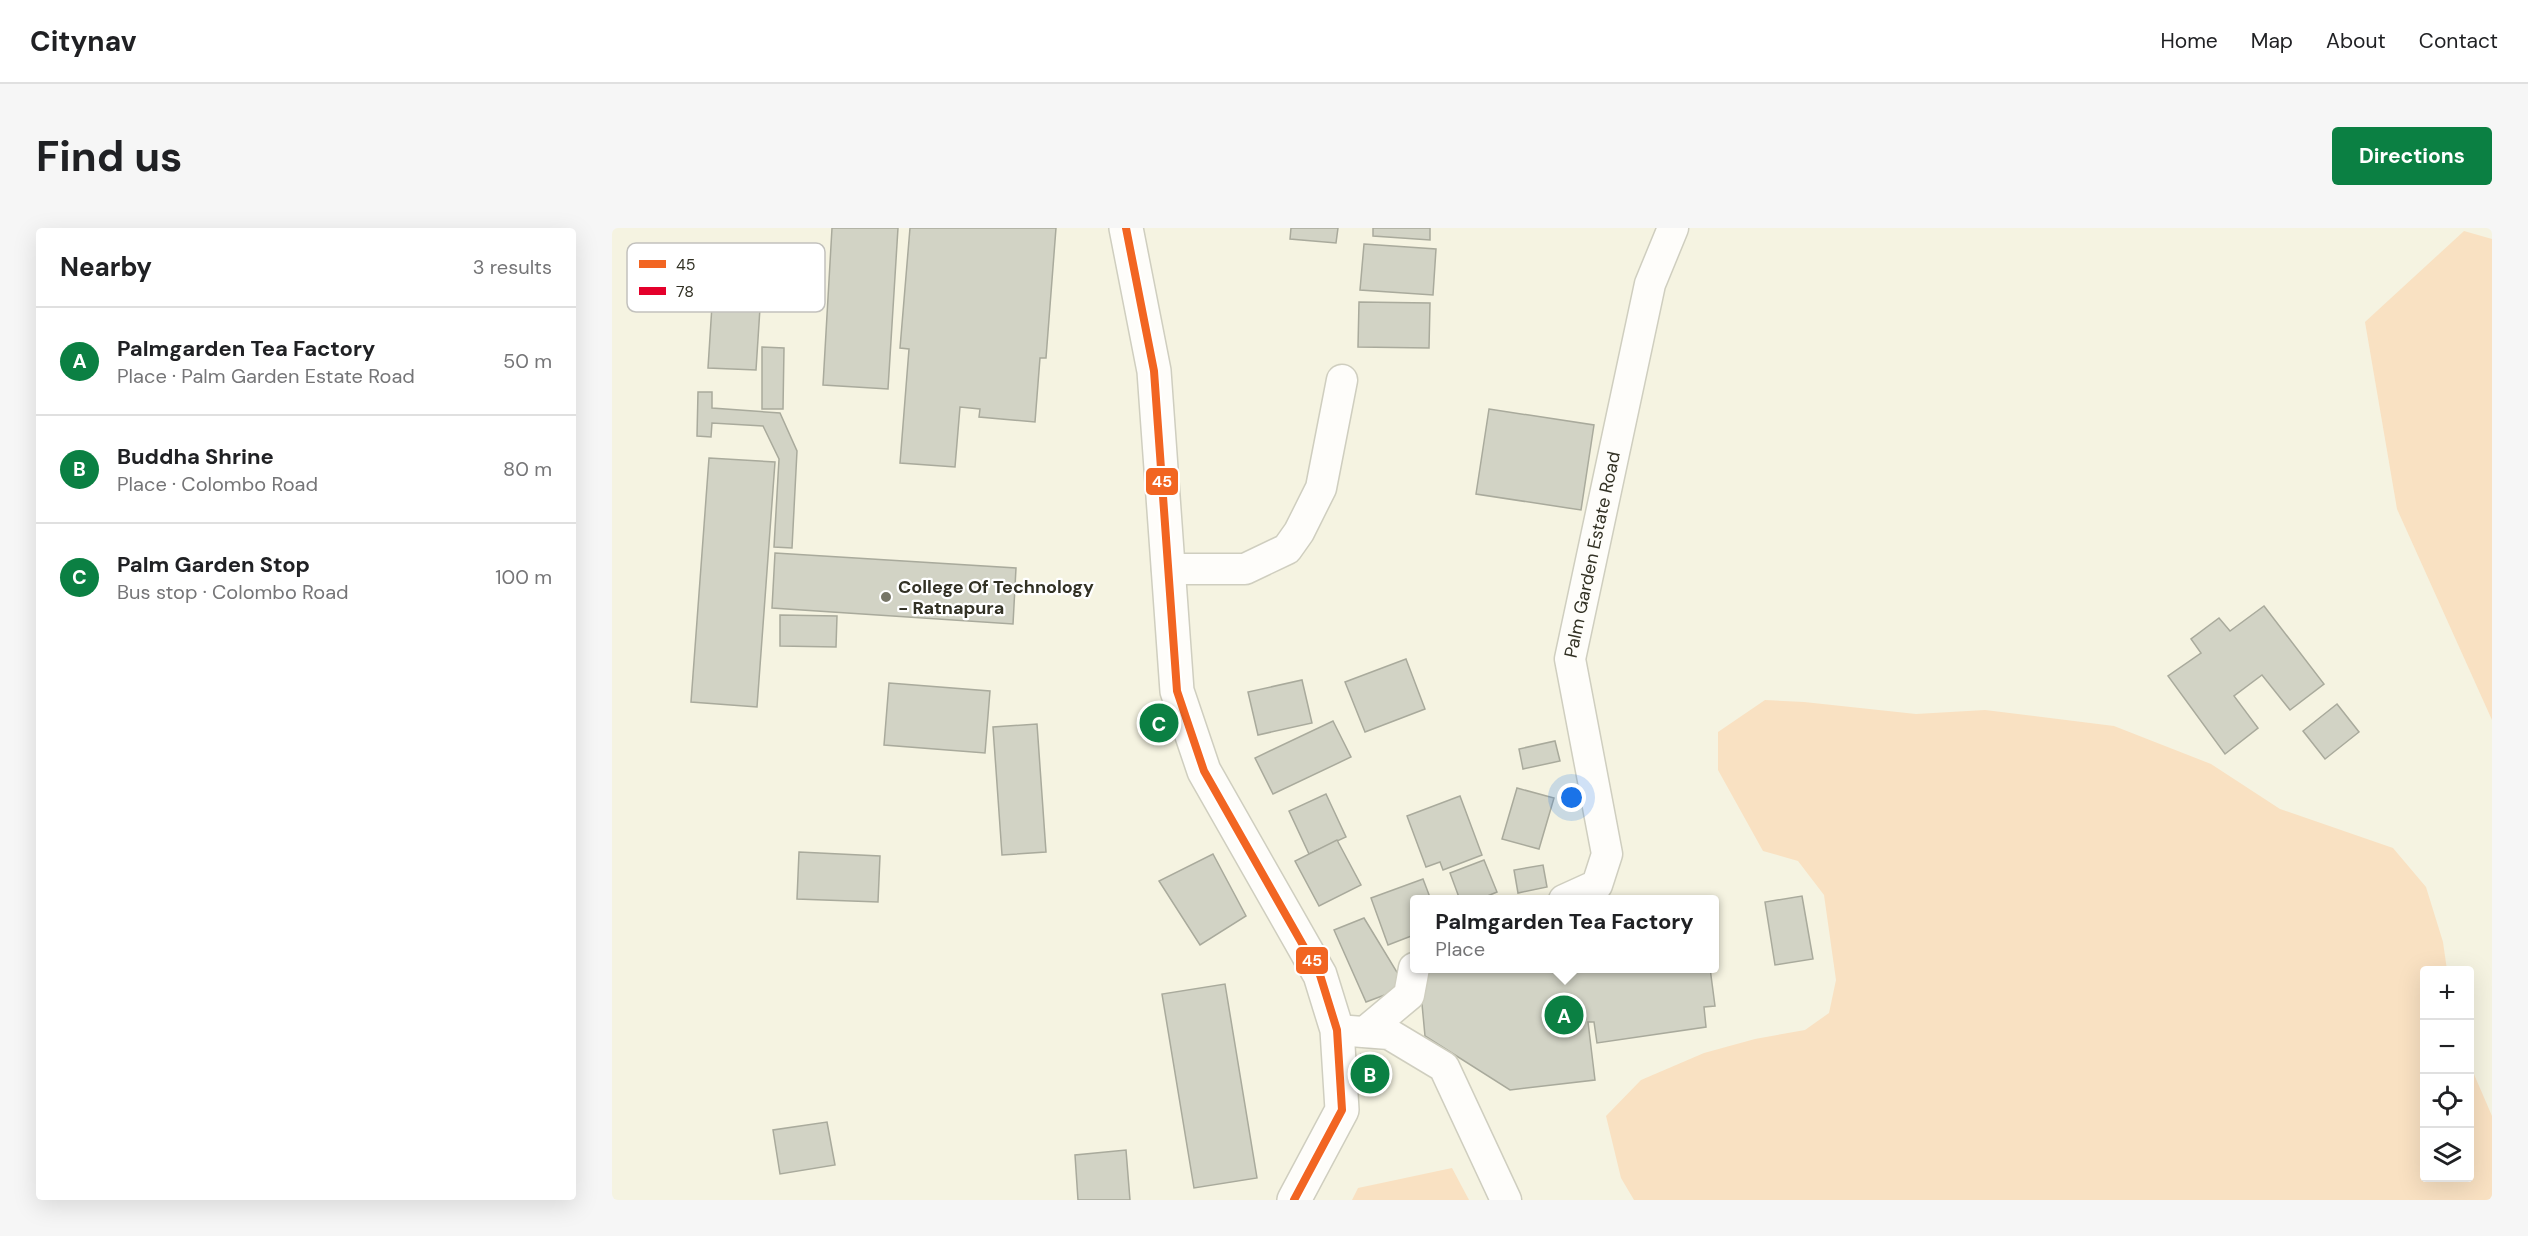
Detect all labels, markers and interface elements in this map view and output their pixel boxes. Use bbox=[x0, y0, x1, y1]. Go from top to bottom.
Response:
text: Citynav bbox=[30, 23, 136, 60]
text: Home bbox=[2160, 27, 2218, 55]
text: Map bbox=[2251, 27, 2293, 55]
text: About bbox=[2326, 27, 2386, 55]
text: Contact bbox=[2419, 27, 2498, 55]
button: Directions bbox=[2332, 127, 2492, 185]
text: Find us bbox=[36, 129, 182, 184]
legend bbox=[627, 243, 825, 312]
text: Nearby bbox=[60, 250, 152, 284]
text: 3 results bbox=[473, 254, 552, 280]
text: 45 bbox=[676, 254, 695, 275]
text: 78 bbox=[676, 281, 694, 302]
text: Palmgarden Tea Factory bbox=[117, 334, 375, 363]
text: A bbox=[72, 348, 87, 374]
text: 50 m bbox=[503, 348, 552, 374]
text: Place · Palm Garden Estate Road bbox=[117, 363, 415, 389]
text: Buddha Shrine bbox=[117, 442, 274, 471]
street label: Palm Garden Estate Road bbox=[1559, 449, 1626, 660]
text: B bbox=[73, 456, 86, 482]
text: 80 m bbox=[503, 456, 552, 482]
line badge: 45 bbox=[1145, 467, 1179, 496]
text: Place · Colombo Road bbox=[117, 471, 318, 497]
text: 45 bbox=[1152, 471, 1172, 492]
text: Palm Garden Stop bbox=[117, 550, 310, 579]
text: C bbox=[72, 564, 87, 590]
text: 100 m bbox=[495, 564, 552, 590]
place label: College Of Technology - Ratnapura bbox=[898, 575, 1094, 620]
text: Bus stop · Colombo Road bbox=[117, 579, 349, 605]
marker: College Of Technology - Ratnapura bbox=[879, 590, 893, 604]
pin: C bbox=[1140, 700, 1178, 746]
your location bbox=[1557, 783, 1586, 812]
popup bbox=[1410, 895, 1719, 973]
text: Palmgarden Tea Factory bbox=[1435, 907, 1694, 936]
text: Place bbox=[1435, 936, 1485, 962]
line badge: 45 bbox=[1295, 946, 1329, 975]
text: 45 bbox=[1302, 950, 1322, 971]
map controls bbox=[2420, 966, 2474, 1182]
button: + bbox=[2420, 966, 2474, 1020]
pin: A bbox=[1544, 992, 1584, 1038]
button: − bbox=[2420, 1020, 2474, 1074]
pin: B bbox=[1350, 1052, 1389, 1096]
button: locate bbox=[2420, 1074, 2474, 1128]
button: layers bbox=[2420, 1128, 2474, 1182]

